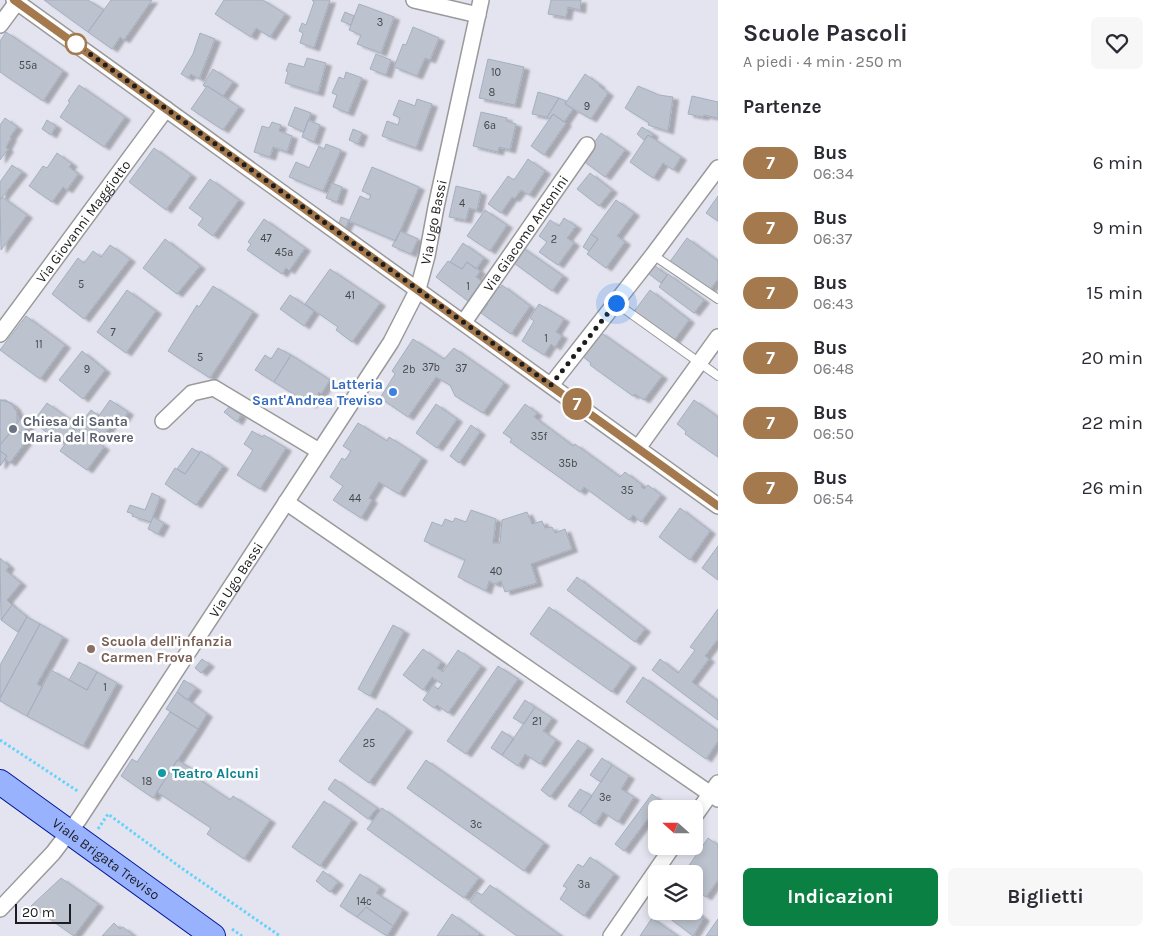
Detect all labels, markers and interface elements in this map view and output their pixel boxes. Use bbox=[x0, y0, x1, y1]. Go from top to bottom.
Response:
house number: 3 bbox=[377, 16, 383, 29]
button: heart bbox=[1091, 17, 1143, 69]
text: Scuole Pascoli bbox=[743, 19, 908, 47]
unlabelled marker bbox=[65, 33, 87, 55]
text: A piedi · 4 min · 250 m bbox=[743, 52, 902, 71]
house number: 55a bbox=[19, 59, 37, 72]
house number: 10 bbox=[491, 66, 501, 79]
house number: 8 bbox=[489, 86, 496, 99]
text: Partenze bbox=[743, 96, 821, 118]
house number: 9 bbox=[584, 100, 590, 113]
house number: 6a bbox=[484, 119, 496, 132]
text: Bus bbox=[813, 142, 847, 164]
text: 7 bbox=[766, 152, 775, 174]
text: 6 min bbox=[1093, 152, 1143, 174]
street label: Via Giovanni Maggiotto bbox=[32, 157, 134, 286]
text: 06:34 bbox=[813, 164, 854, 183]
street label: Via Giacomo Antonini bbox=[479, 172, 572, 295]
street label: Via Ugo Bassi bbox=[416, 178, 450, 267]
house number: 4 bbox=[459, 197, 465, 210]
text: Bus bbox=[813, 207, 847, 229]
text: 7 bbox=[766, 217, 775, 239]
text: 9 min bbox=[1093, 217, 1143, 239]
text: 06:37 bbox=[813, 229, 852, 248]
house number: 47 bbox=[260, 232, 272, 245]
house number: 2 bbox=[551, 233, 557, 246]
house number: 45a bbox=[275, 246, 293, 259]
text: Bus bbox=[813, 272, 847, 294]
house number: 5 bbox=[78, 278, 84, 291]
house number: 1 bbox=[466, 280, 470, 293]
text: 7 bbox=[766, 282, 775, 304]
text: 15 min bbox=[1087, 282, 1143, 304]
house number: 41 bbox=[345, 289, 355, 302]
your location bbox=[604, 291, 629, 316]
text: 06:43 bbox=[813, 294, 854, 313]
house number: 7 bbox=[110, 326, 116, 339]
house number: 1 bbox=[544, 332, 548, 345]
text: Bus bbox=[813, 337, 847, 359]
house number: 11 bbox=[35, 338, 43, 351]
text: 7 bbox=[766, 347, 775, 369]
text: 20 min bbox=[1081, 347, 1143, 369]
house number: 5 bbox=[197, 351, 203, 364]
text: 06:48 bbox=[813, 359, 854, 378]
house number: 37b bbox=[422, 361, 440, 374]
house number: 37 bbox=[455, 362, 467, 375]
house number: 9 bbox=[84, 363, 90, 376]
house number: 2b bbox=[403, 363, 415, 376]
place label: Latteria Sant'Andrea Treviso bbox=[252, 376, 383, 409]
marker: Latteria Sant'Andrea Treviso bbox=[387, 386, 399, 398]
line badge: 7 bbox=[561, 388, 593, 420]
text: 7 bbox=[573, 393, 581, 415]
text: Bus bbox=[813, 402, 847, 424]
text: 7 bbox=[766, 412, 775, 434]
text: 22 min bbox=[1082, 412, 1143, 434]
place label: Chiesa di Santa Maria del Rovere bbox=[23, 413, 134, 446]
marker: Chiesa di Santa Maria del Rovere bbox=[7, 423, 19, 435]
text: 06:50 bbox=[813, 424, 854, 443]
house number: 35f bbox=[531, 430, 547, 443]
house number: 35b bbox=[558, 457, 578, 470]
text: Bus bbox=[813, 467, 847, 489]
text: 7 bbox=[766, 477, 775, 499]
text: 26 min bbox=[1082, 477, 1143, 499]
house number: 35 bbox=[621, 484, 633, 497]
text: 06:54 bbox=[813, 489, 853, 508]
house number: 44 bbox=[349, 492, 361, 505]
street label: Via Ugo Bassi bbox=[205, 539, 266, 621]
house number: 40 bbox=[490, 565, 502, 578]
place label: Scuola dell'infanzia Carmen Frova bbox=[101, 633, 232, 666]
marker: Scuola dell'infanzia Carmen Frova bbox=[85, 643, 97, 655]
house number: 1 bbox=[103, 681, 107, 694]
house number: 21 bbox=[532, 715, 542, 728]
house number: 25 bbox=[363, 737, 375, 750]
place label: Teatro Alcuni bbox=[172, 765, 259, 782]
marker: Teatro Alcuni bbox=[156, 767, 168, 779]
house number: 18 bbox=[142, 775, 152, 788]
house number: 3e bbox=[599, 791, 611, 804]
north arrow bbox=[648, 800, 702, 855]
map controls bbox=[648, 800, 703, 920]
street label: Viale Brigata Treviso bbox=[49, 814, 163, 903]
house number: 3c bbox=[470, 818, 482, 831]
button: layers bbox=[648, 865, 703, 920]
button: Indicazioni bbox=[743, 868, 938, 926]
button: Biglietti bbox=[948, 868, 1143, 926]
house number: 3a bbox=[578, 878, 590, 891]
house number: 14c bbox=[356, 895, 372, 908]
scale bar bbox=[15, 901, 71, 924]
text: 20 m bbox=[22, 904, 55, 921]

